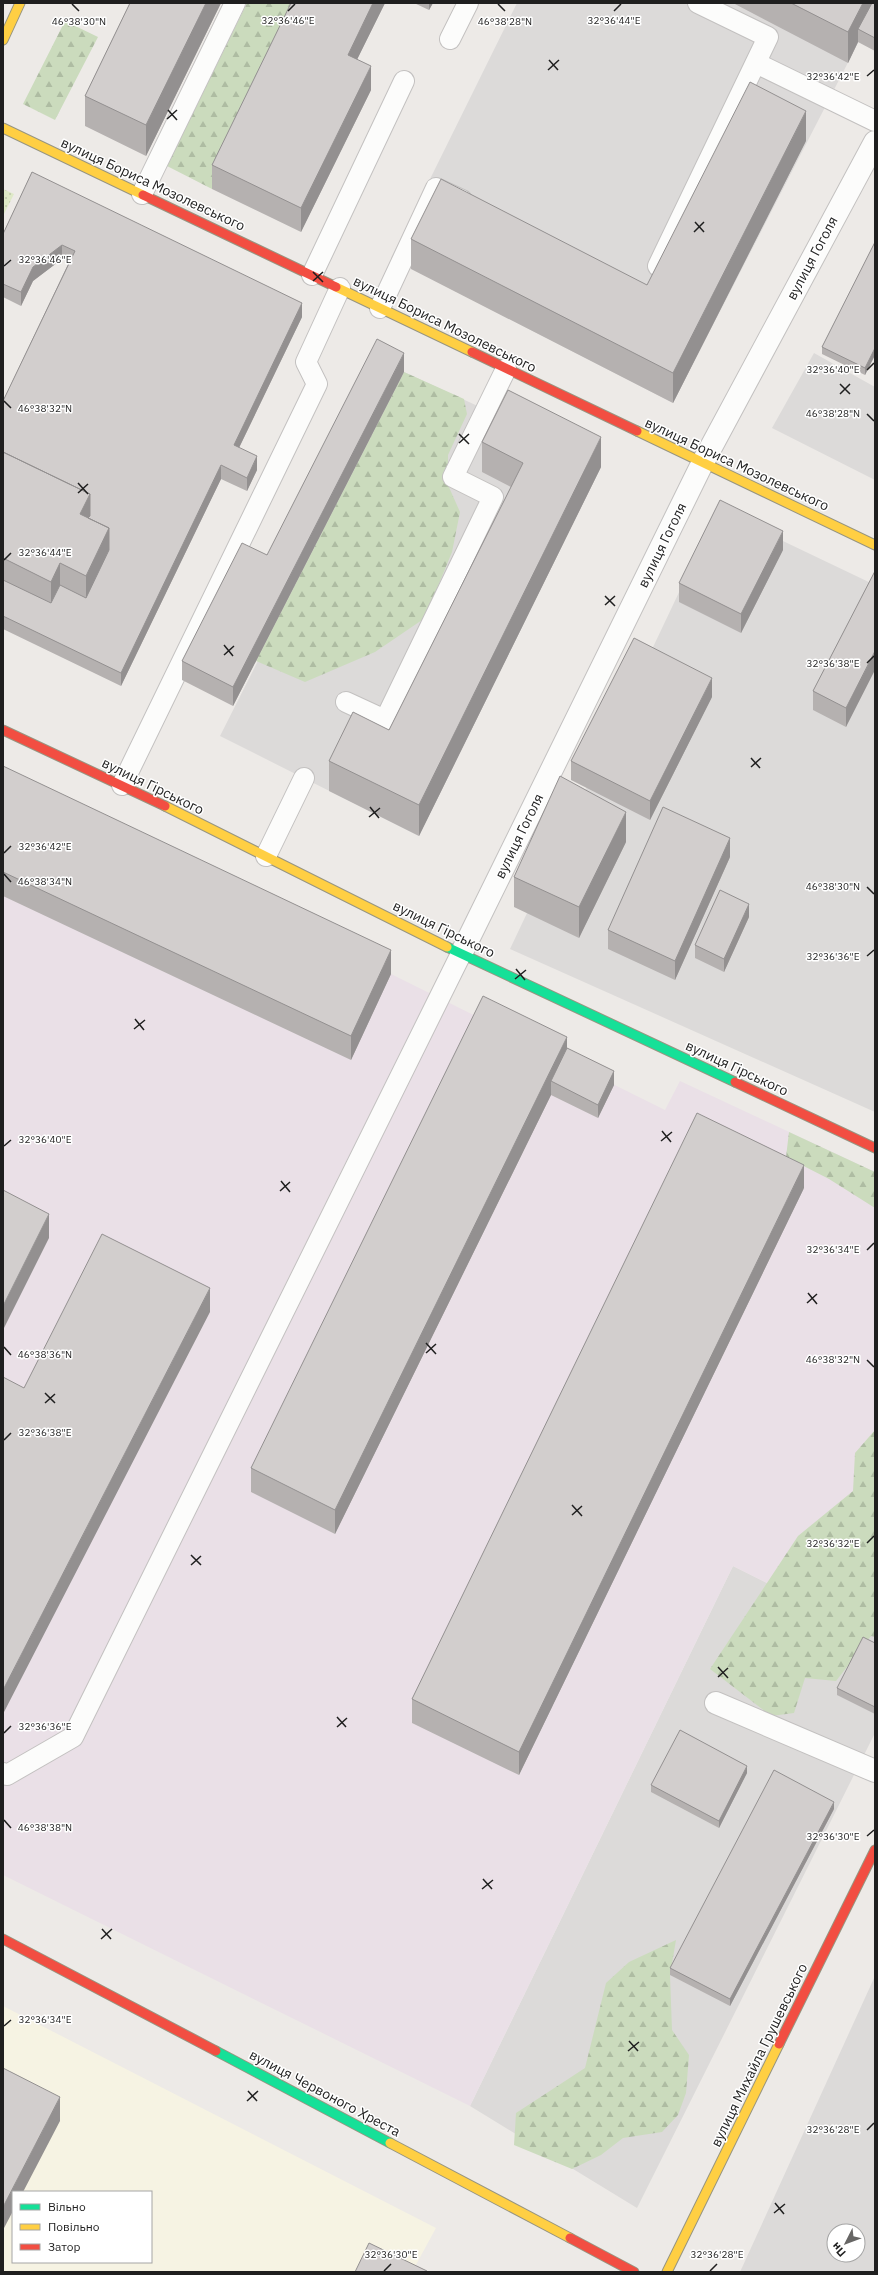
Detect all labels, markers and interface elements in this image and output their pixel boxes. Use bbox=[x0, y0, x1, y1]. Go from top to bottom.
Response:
text: 32°36'46"E bbox=[261, 14, 315, 27]
text: 32°36'44"E bbox=[587, 14, 641, 27]
text: 46°38'30"N bbox=[52, 15, 106, 28]
text: 46°38'28"N bbox=[478, 15, 532, 28]
text: 32°36'42"E bbox=[806, 70, 860, 83]
street label: вулиця Бориса Мозолевського bbox=[58, 133, 248, 235]
street label: вулиця Гоголя bbox=[782, 213, 842, 303]
text: 32°36'46"E bbox=[18, 253, 72, 266]
street label: вулиця Бориса Мозолевського bbox=[351, 272, 540, 376]
text: 32°36'40"E bbox=[806, 363, 860, 376]
text: 46°38'32"N bbox=[18, 402, 72, 415]
text: 46°38'28"N bbox=[806, 407, 860, 420]
street label: вулиця Бориса Мозолевського bbox=[642, 413, 832, 515]
street label: вулиця Гоголя bbox=[634, 500, 690, 590]
text: 32°36'44"E bbox=[18, 546, 72, 559]
text: 32°36'38"E bbox=[806, 657, 860, 670]
street label: вулиця Гірського bbox=[99, 753, 207, 819]
street label: вулиця Гоголя bbox=[491, 791, 547, 881]
text: 32°36'42"E bbox=[18, 840, 72, 853]
text: 46°38'34"N bbox=[18, 875, 72, 888]
text: 46°38'30"N bbox=[806, 880, 860, 893]
street label: вулиця Гірського bbox=[390, 896, 498, 962]
text: 32°36'36"E bbox=[806, 950, 860, 963]
street label: вулиця Гірського bbox=[683, 1036, 791, 1100]
text: 32°36'40"E bbox=[18, 1133, 72, 1146]
text: 32°36'34"E bbox=[806, 1243, 860, 1256]
text: 46°38'36"N bbox=[18, 1348, 72, 1361]
text: 46°38'32"N bbox=[806, 1353, 860, 1366]
text: 32°36'38"E bbox=[18, 1426, 72, 1439]
text: 32°36'32"E bbox=[806, 1537, 860, 1550]
text: 32°36'36"E bbox=[18, 1720, 72, 1733]
text: 46°38'38"N bbox=[18, 1821, 72, 1834]
text: 32°36'30"E bbox=[806, 1830, 860, 1843]
street label: вулиця Михайла Грушевського bbox=[707, 1960, 811, 2150]
text: 32°36'34"E bbox=[18, 2013, 72, 2026]
street label: вулиця Червоного Хреста bbox=[246, 2045, 404, 2141]
text: 32°36'28"E bbox=[806, 2123, 860, 2136]
legend bbox=[12, 2191, 152, 2263]
text: Вільно bbox=[48, 2199, 86, 2214]
text: Повільно bbox=[48, 2219, 100, 2234]
north arrow bbox=[826, 2223, 866, 2263]
text: Затор bbox=[48, 2239, 81, 2254]
text: Пн bbox=[829, 2240, 849, 2260]
text: 32°36'30"E bbox=[364, 2248, 418, 2261]
text: 32°36'28"E bbox=[690, 2248, 744, 2261]

